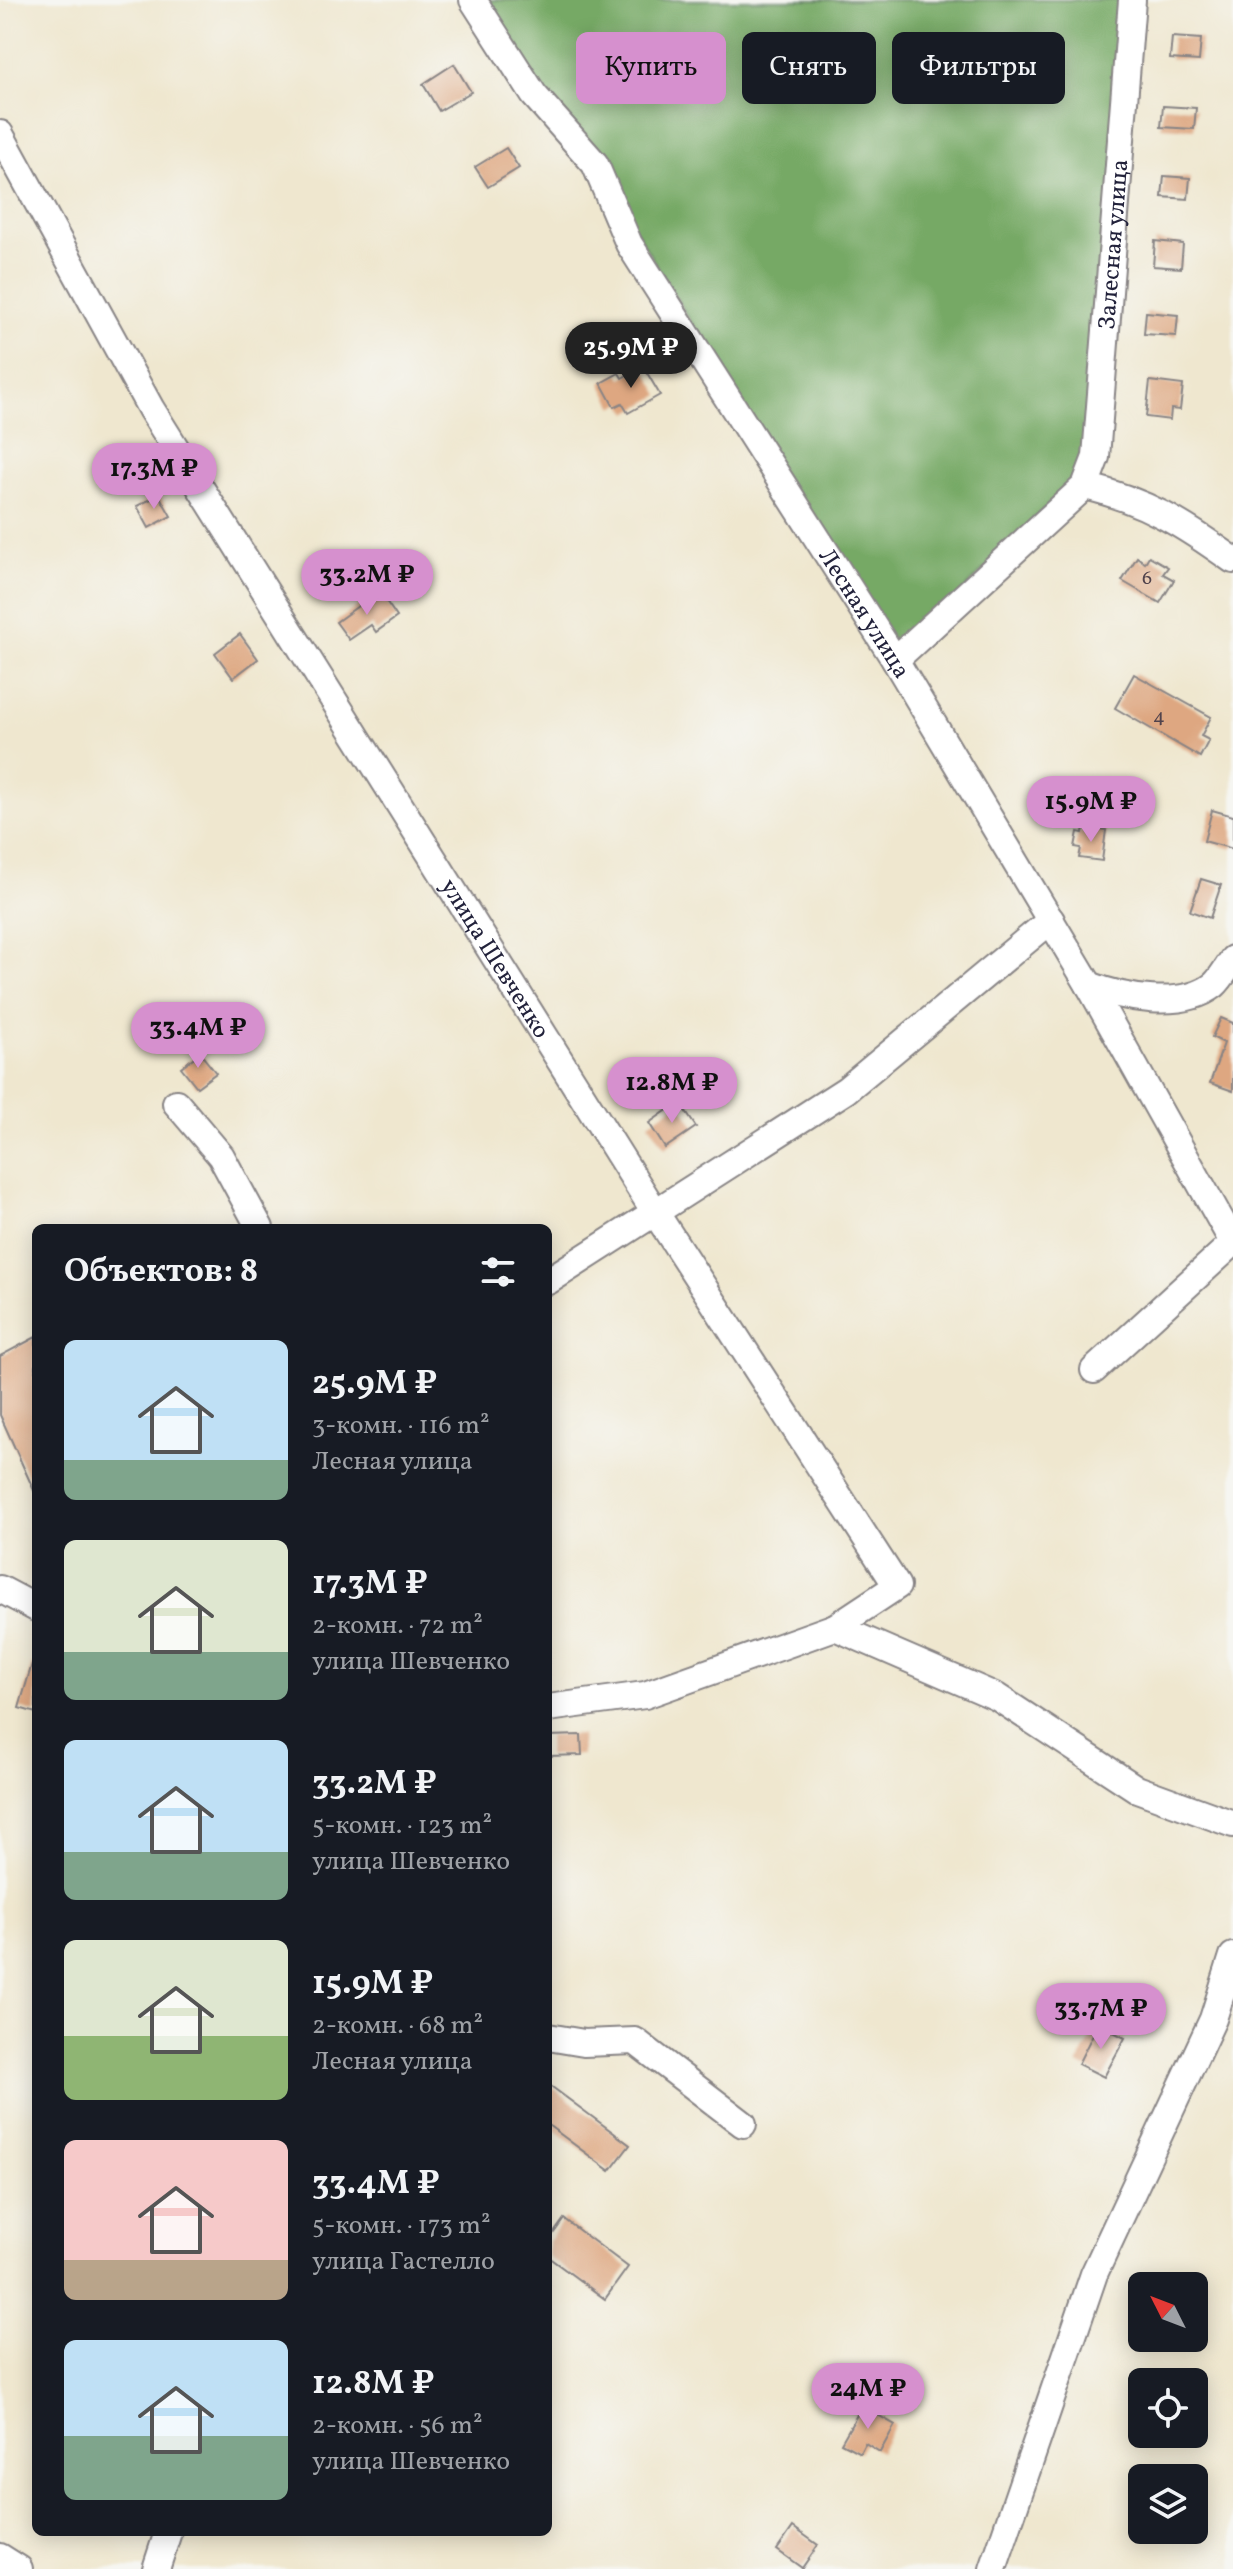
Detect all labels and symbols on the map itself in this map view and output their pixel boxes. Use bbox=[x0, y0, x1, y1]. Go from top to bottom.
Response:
street label: Залесная улица bbox=[1091, 158, 1138, 331]
pin: 25.9M ₽ bbox=[557, 322, 705, 390]
pin: 17.3M ₽ bbox=[80, 443, 228, 511]
street label: Лесная улица bbox=[809, 542, 917, 686]
pin: 33.2M ₽ bbox=[293, 549, 441, 617]
house number: 6 bbox=[1142, 565, 1152, 593]
house number: 4 bbox=[1153, 703, 1165, 731]
pin: 15.9M ₽ bbox=[1017, 776, 1165, 844]
street label: улица Шевченко bbox=[431, 873, 557, 1046]
pin: 33.4M ₽ bbox=[124, 1002, 272, 1070]
pin: 12.8M ₽ bbox=[598, 1057, 746, 1125]
pin: 33.7M ₽ bbox=[1027, 1983, 1175, 2051]
north arrow bbox=[1128, 2272, 1208, 2352]
pin: 24M ₽ bbox=[812, 2363, 924, 2431]

